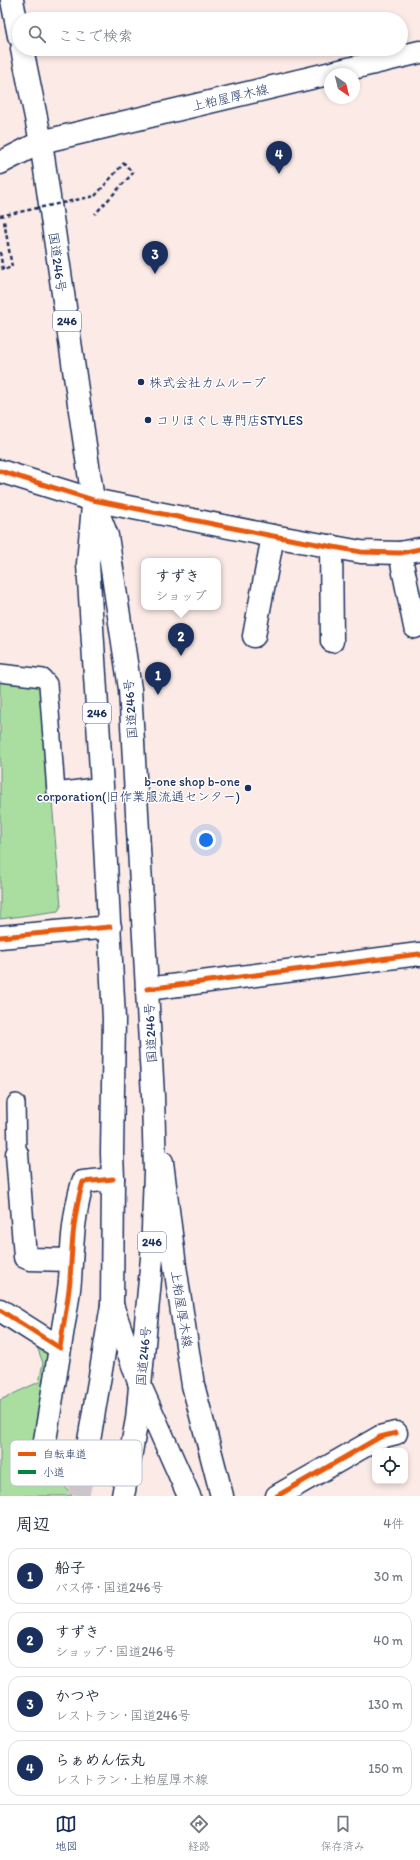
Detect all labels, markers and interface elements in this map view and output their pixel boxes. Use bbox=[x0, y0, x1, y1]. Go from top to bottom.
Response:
search box bbox=[12, 12, 408, 56]
icon: search bbox=[26, 23, 48, 45]
text: ここで検索 bbox=[58, 27, 133, 45]
north arrow bbox=[324, 68, 360, 104]
street label: 上粕屋厚木線 bbox=[190, 81, 271, 114]
pin: 4 bbox=[266, 141, 292, 174]
street label: 国道246号 bbox=[46, 231, 69, 293]
pin: 3 bbox=[142, 241, 168, 274]
road number: 246 bbox=[53, 311, 81, 331]
place label: 株式会社カムループ bbox=[149, 375, 266, 390]
marker: 株式会社カムループ bbox=[136, 377, 146, 387]
place label: コリほぐし専門店STYLES bbox=[156, 413, 303, 428]
marker: コリほぐし専門店STYLES bbox=[143, 415, 153, 425]
popup bbox=[141, 558, 221, 610]
text: すずき bbox=[155, 567, 200, 585]
text: ショップ bbox=[155, 588, 207, 603]
pin: 2 bbox=[168, 623, 194, 656]
pin: 1 bbox=[145, 662, 171, 695]
street label: 国道246号 bbox=[121, 678, 140, 740]
road number: 246 bbox=[83, 703, 111, 723]
place label: b-one shop b-one corporation(旧作業服流通センター) bbox=[37, 774, 240, 804]
marker: b-one shop b-one corporation(旧作業服流通センター) bbox=[243, 783, 253, 793]
your location bbox=[196, 830, 216, 850]
street label: 国道246号 bbox=[141, 1002, 160, 1064]
road number: 246 bbox=[138, 1232, 166, 1252]
street label: 上粕屋厚木線 bbox=[168, 1269, 195, 1350]
street label: 国道246号 bbox=[133, 1325, 154, 1387]
legend bbox=[10, 1440, 142, 1486]
text: 自転車道 bbox=[43, 1448, 87, 1461]
map controls bbox=[372, 1448, 408, 1484]
button: locate bbox=[372, 1448, 408, 1484]
text: 小道 bbox=[43, 1466, 65, 1479]
text: 周辺 bbox=[16, 1514, 50, 1534]
text: 4件 bbox=[383, 1516, 404, 1531]
text: 船子 bbox=[55, 1559, 85, 1577]
text: 1 bbox=[27, 1569, 33, 1584]
text: 30 m bbox=[374, 1569, 403, 1584]
text: バス停 · 国道246号 bbox=[55, 1580, 164, 1595]
text: すずき bbox=[55, 1623, 100, 1641]
text: 2 bbox=[27, 1633, 33, 1648]
text: 40 m bbox=[373, 1633, 403, 1648]
text: ショップ · 国道246号 bbox=[55, 1644, 176, 1659]
text: かつや bbox=[55, 1687, 100, 1705]
text: 3 bbox=[26, 1697, 34, 1712]
text: 130 m bbox=[368, 1697, 403, 1712]
text: レストラン · 国道246号 bbox=[55, 1708, 191, 1723]
text: らぁめん伝丸 bbox=[55, 1751, 145, 1769]
text: 4 bbox=[26, 1761, 34, 1776]
text: 150 m bbox=[368, 1761, 403, 1776]
text: レストラン · 上粕屋厚木線 bbox=[55, 1772, 208, 1787]
tab: 地図 bbox=[55, 1813, 77, 1853]
tab: 経路 bbox=[188, 1813, 210, 1853]
tab: 保存済み bbox=[321, 1813, 365, 1853]

